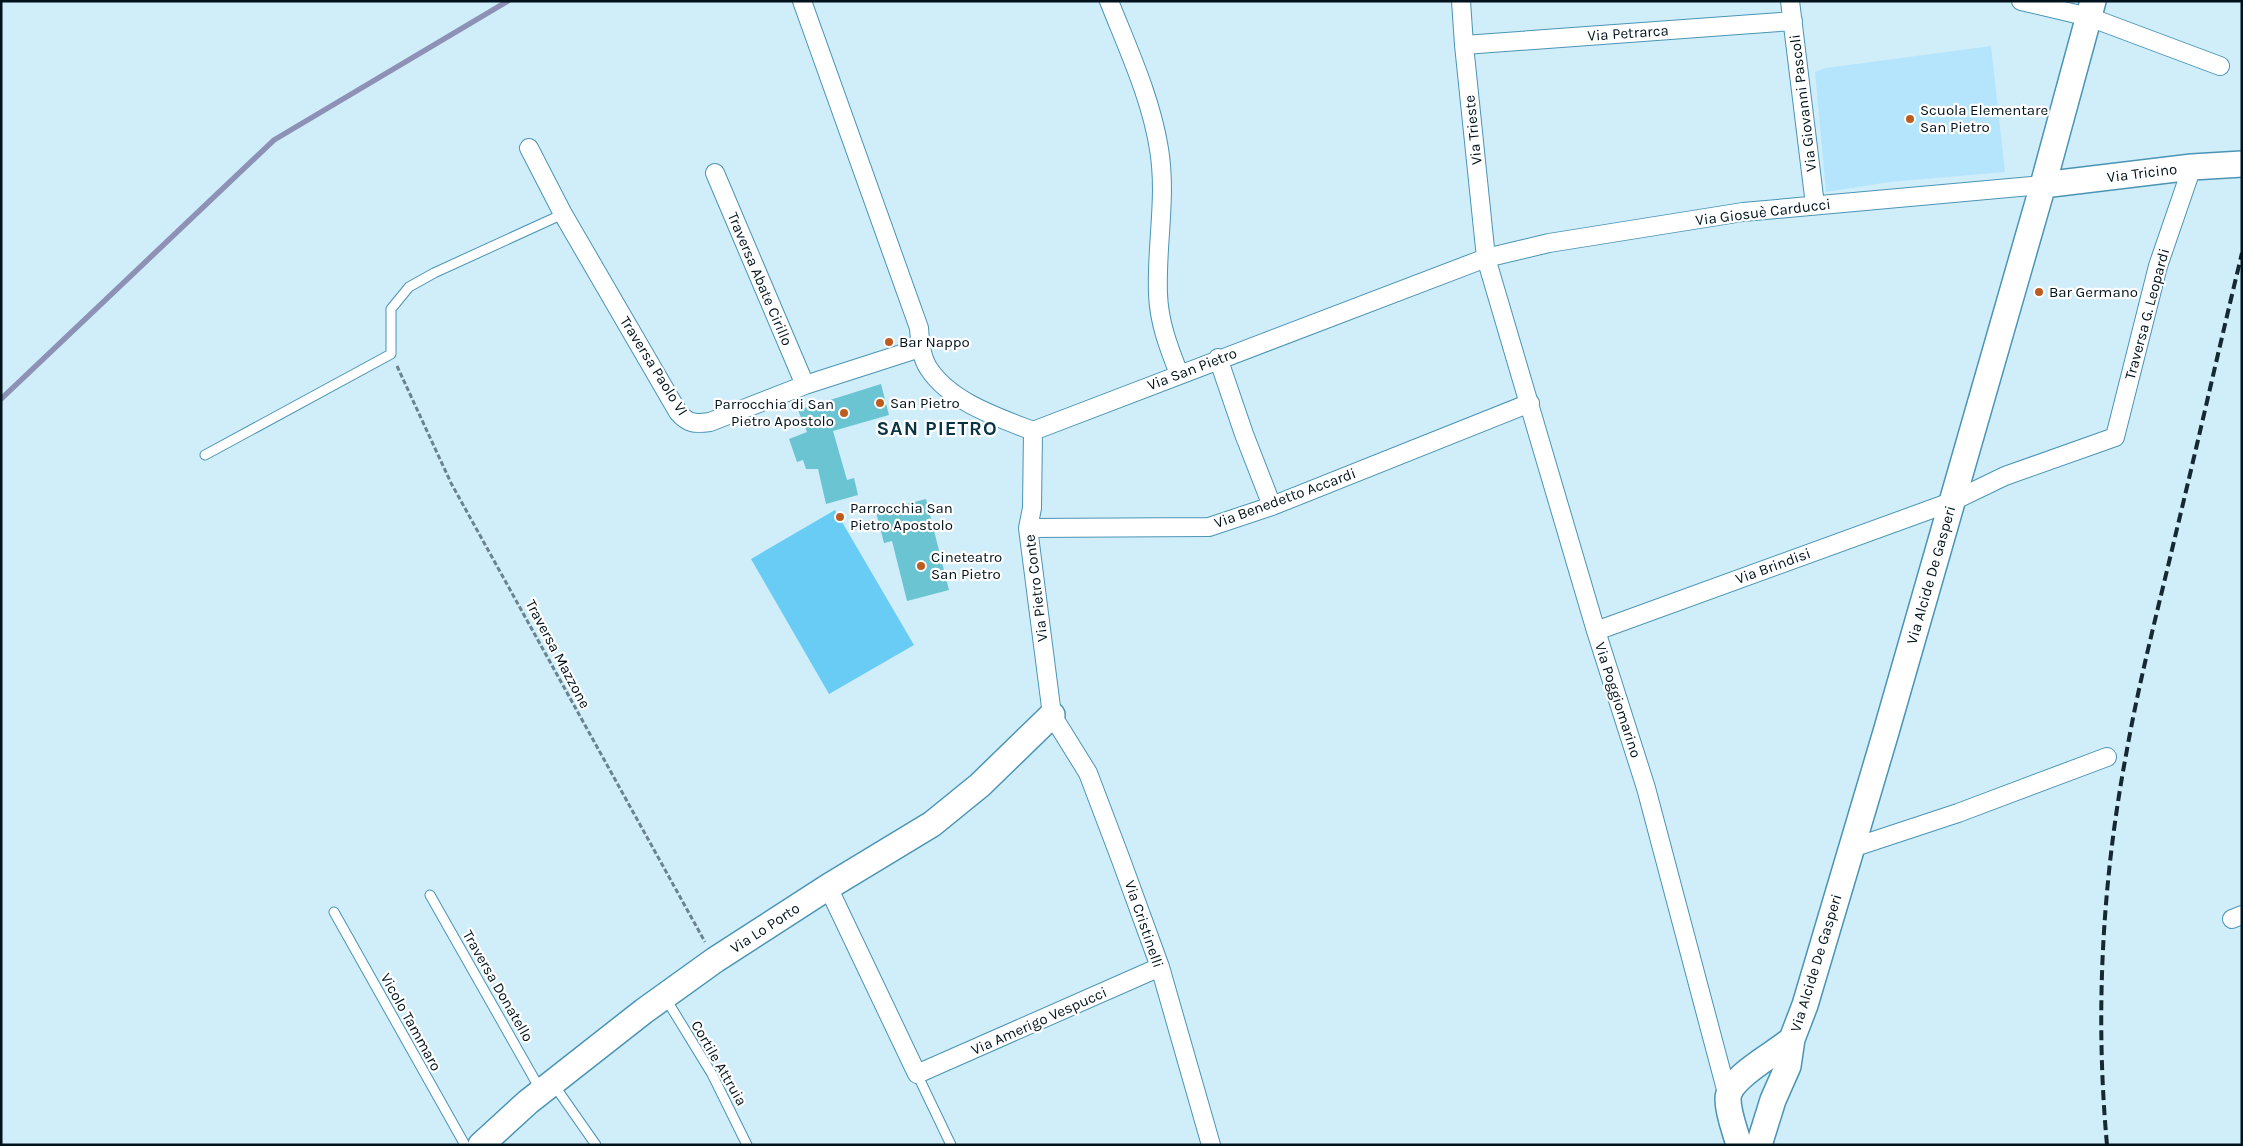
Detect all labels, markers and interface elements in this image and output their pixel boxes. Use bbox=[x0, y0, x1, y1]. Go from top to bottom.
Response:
street label: Via Petrarca bbox=[1587, 21, 1669, 45]
street label: Via Giovanni Pascoli bbox=[1786, 33, 1820, 173]
street label: Via Trieste bbox=[1460, 94, 1486, 166]
place label: Scuola Elementare San Pietro bbox=[1920, 101, 2048, 136]
marker: Scuola Elementare San Pietro bbox=[1904, 113, 1916, 125]
street label: Via Tricino bbox=[2106, 160, 2178, 186]
street label: Via Giosuè Carducci bbox=[1694, 195, 1832, 229]
street label: Traversa Abate Cirillo bbox=[724, 210, 796, 348]
street label: Traversa G. Leopardi bbox=[2121, 246, 2173, 382]
place label: Bar Germano bbox=[2049, 283, 2138, 301]
marker: Bar Germano bbox=[2033, 286, 2045, 298]
street label: Traversa Paolo VI bbox=[616, 313, 692, 419]
place label: Bar Nappo bbox=[899, 333, 970, 351]
marker: Bar Nappo bbox=[883, 336, 895, 348]
street label: Via San Pietro bbox=[1145, 344, 1239, 394]
place label: San Pietro bbox=[890, 394, 960, 412]
place label: Parrocchia di San Pietro Apostolo bbox=[714, 395, 834, 430]
marker: San Pietro bbox=[874, 397, 886, 409]
marker: Parrocchia di San Pietro Apostolo bbox=[838, 407, 850, 419]
district label: SAN PIETRO bbox=[876, 417, 998, 440]
street label: Via Benedetto Accardi bbox=[1212, 464, 1358, 532]
place label: Parrocchia San Pietro Apostolo bbox=[850, 499, 953, 534]
street label: Via Alcide De Gasperi bbox=[1903, 504, 1959, 646]
marker: Parrocchia San Pietro Apostolo bbox=[834, 511, 846, 523]
street label: Via Pietro Conte bbox=[1020, 533, 1052, 643]
street label: Via Brindisi bbox=[1733, 544, 1813, 588]
place label: Cineteatro San Pietro bbox=[931, 548, 1002, 583]
marker: Cineteatro San Pietro bbox=[915, 560, 927, 572]
street label: Traversa Mazzone bbox=[522, 597, 594, 711]
street label: Via Poggiomarino bbox=[1591, 640, 1645, 760]
street label: Via Cristinelli bbox=[1121, 878, 1167, 970]
street label: Via Alcide De Gasperi bbox=[1786, 892, 1846, 1034]
street label: Via Lo Porto bbox=[727, 899, 803, 957]
street label: Traversa Donatello bbox=[459, 927, 537, 1045]
street label: Vicolo Tammaro bbox=[377, 970, 445, 1074]
street label: Via Amerigo Vespucci bbox=[968, 983, 1110, 1059]
street label: Cortile Attruia bbox=[687, 1017, 751, 1109]

